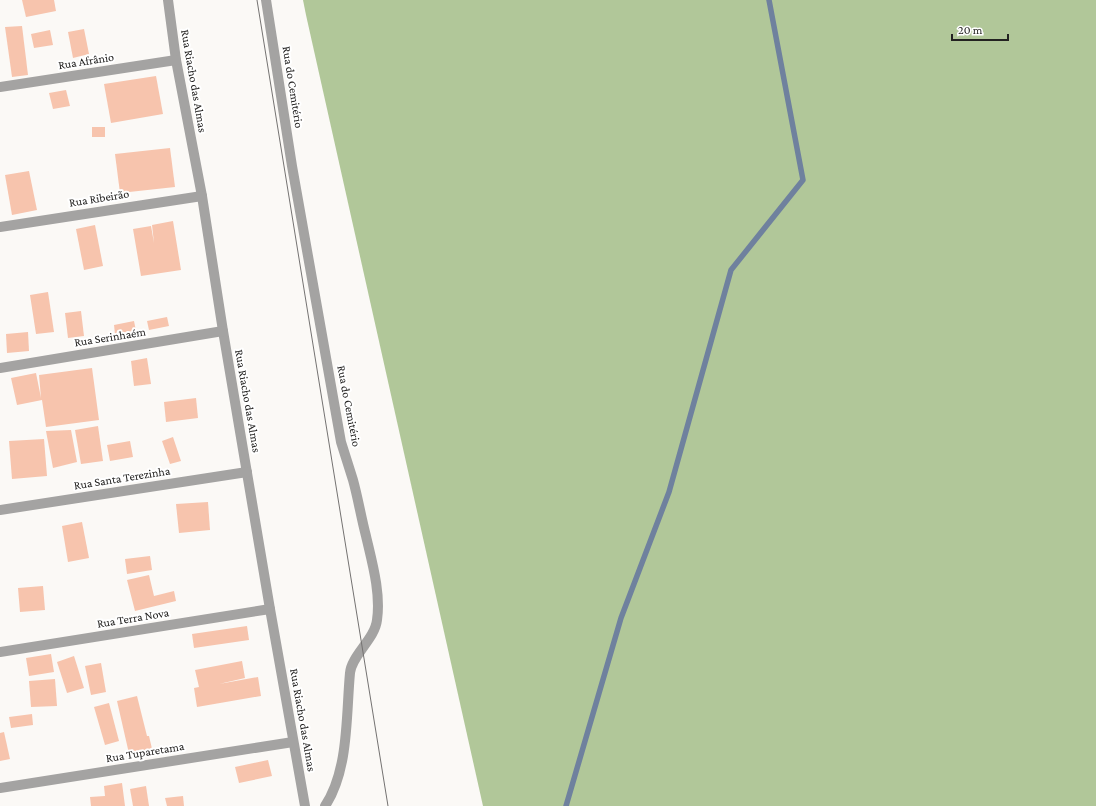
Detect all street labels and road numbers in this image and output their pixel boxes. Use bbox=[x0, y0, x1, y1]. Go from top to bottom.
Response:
street label: Rua Riacho das Almas bbox=[178, 28, 210, 134]
street label: Rua do Cemitério bbox=[280, 45, 306, 129]
street label: Rua Afrânio bbox=[57, 50, 115, 72]
street label: Rua Ribeirão bbox=[68, 186, 130, 210]
street label: Rua Serinhaém bbox=[73, 324, 147, 350]
street label: Rua Riacho das Almas bbox=[232, 348, 264, 454]
street label: Rua do Cemitério bbox=[334, 364, 364, 448]
street label: Rua Santa Terezinha bbox=[73, 463, 172, 493]
street label: Rua Terra Nova bbox=[96, 605, 171, 631]
street label: Rua Riacho das Almas bbox=[287, 667, 319, 773]
street label: Rua Tuparetama bbox=[105, 739, 186, 765]

